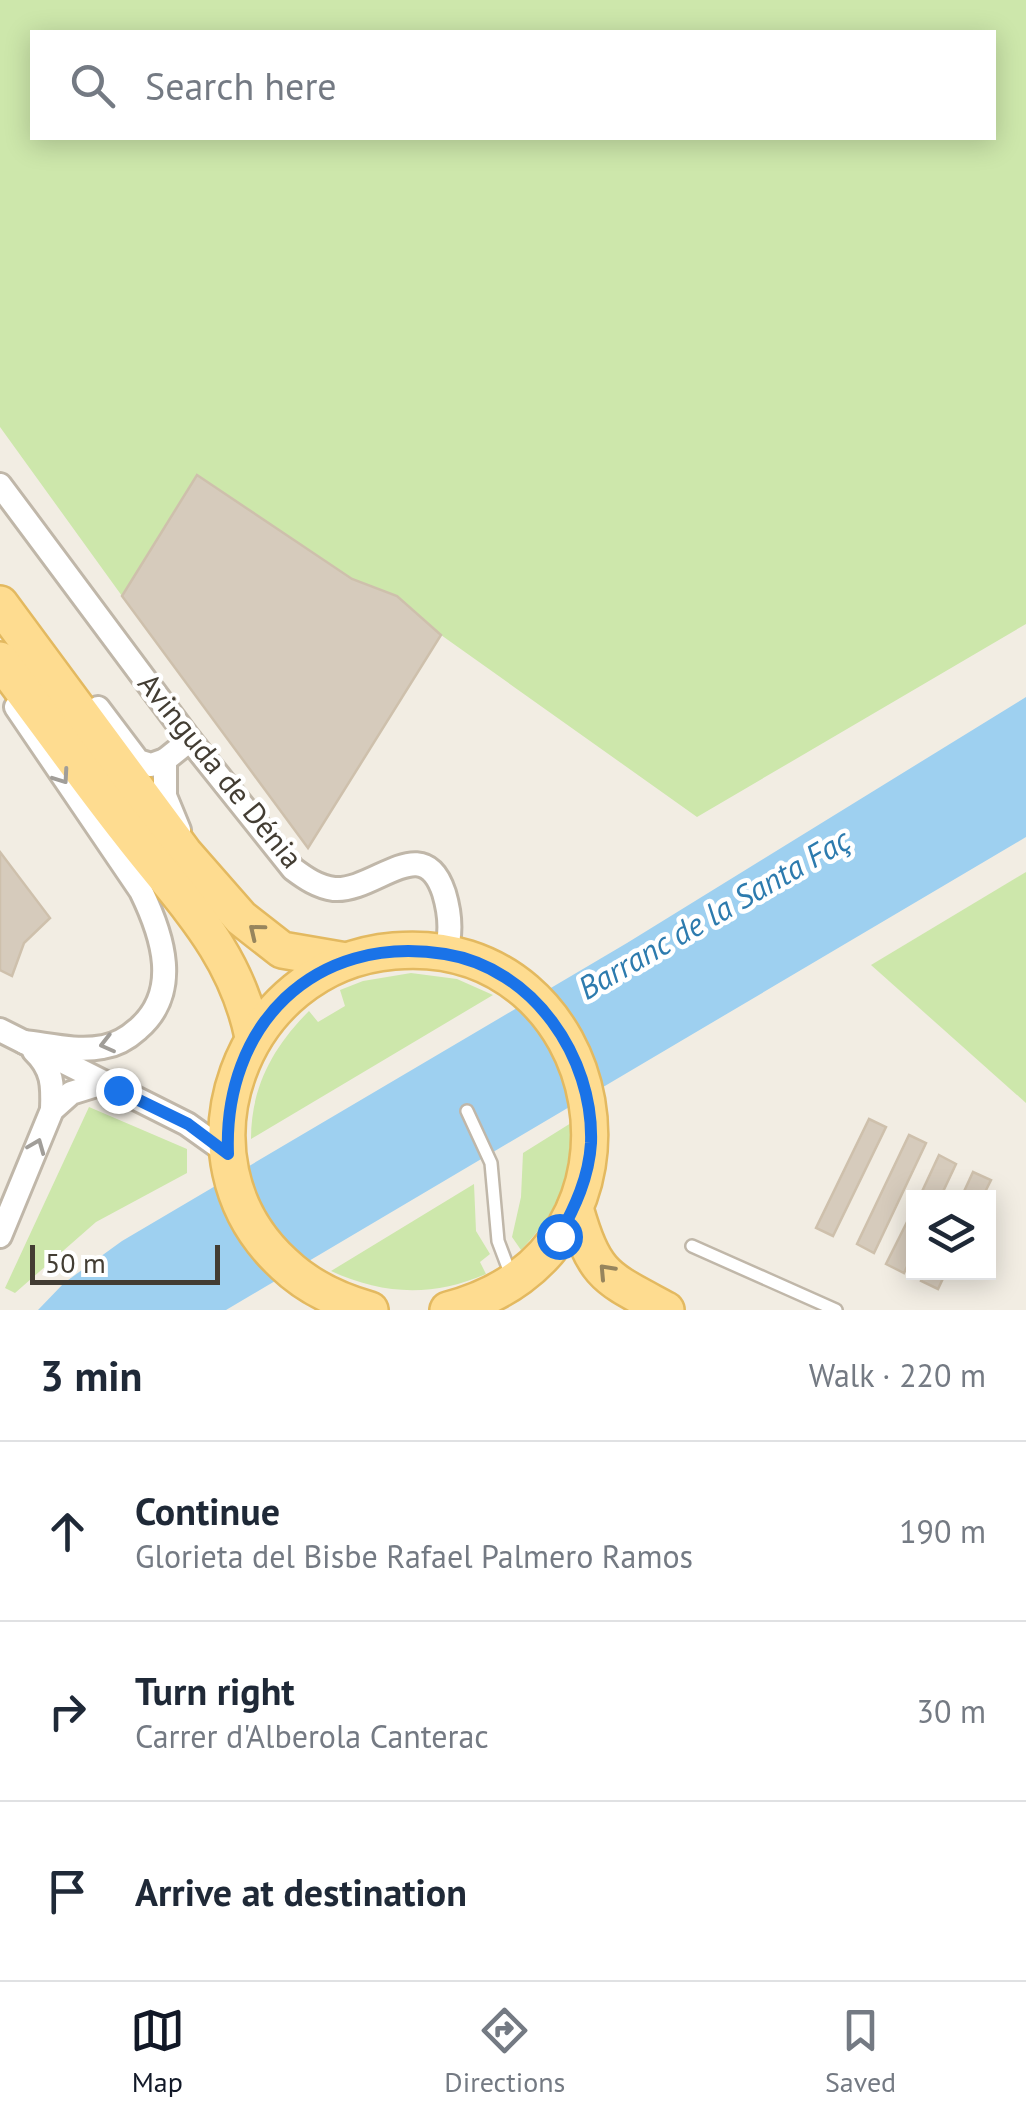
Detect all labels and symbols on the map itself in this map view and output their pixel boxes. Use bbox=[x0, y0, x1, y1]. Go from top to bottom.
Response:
street label: Avinguda de Dénia bbox=[130, 664, 312, 876]
one-way arrow bbox=[50, 766, 68, 785]
water label: Barranc de la Santa Faç bbox=[570, 818, 858, 1008]
one-way arrow bbox=[249, 925, 267, 943]
one-way arrow bbox=[98, 1032, 115, 1053]
route end bbox=[96, 1068, 142, 1114]
one-way arrow bbox=[26, 1138, 46, 1156]
route start bbox=[537, 1214, 583, 1260]
scale bar bbox=[30, 1240, 220, 1284]
one-way arrow bbox=[600, 1265, 618, 1283]

